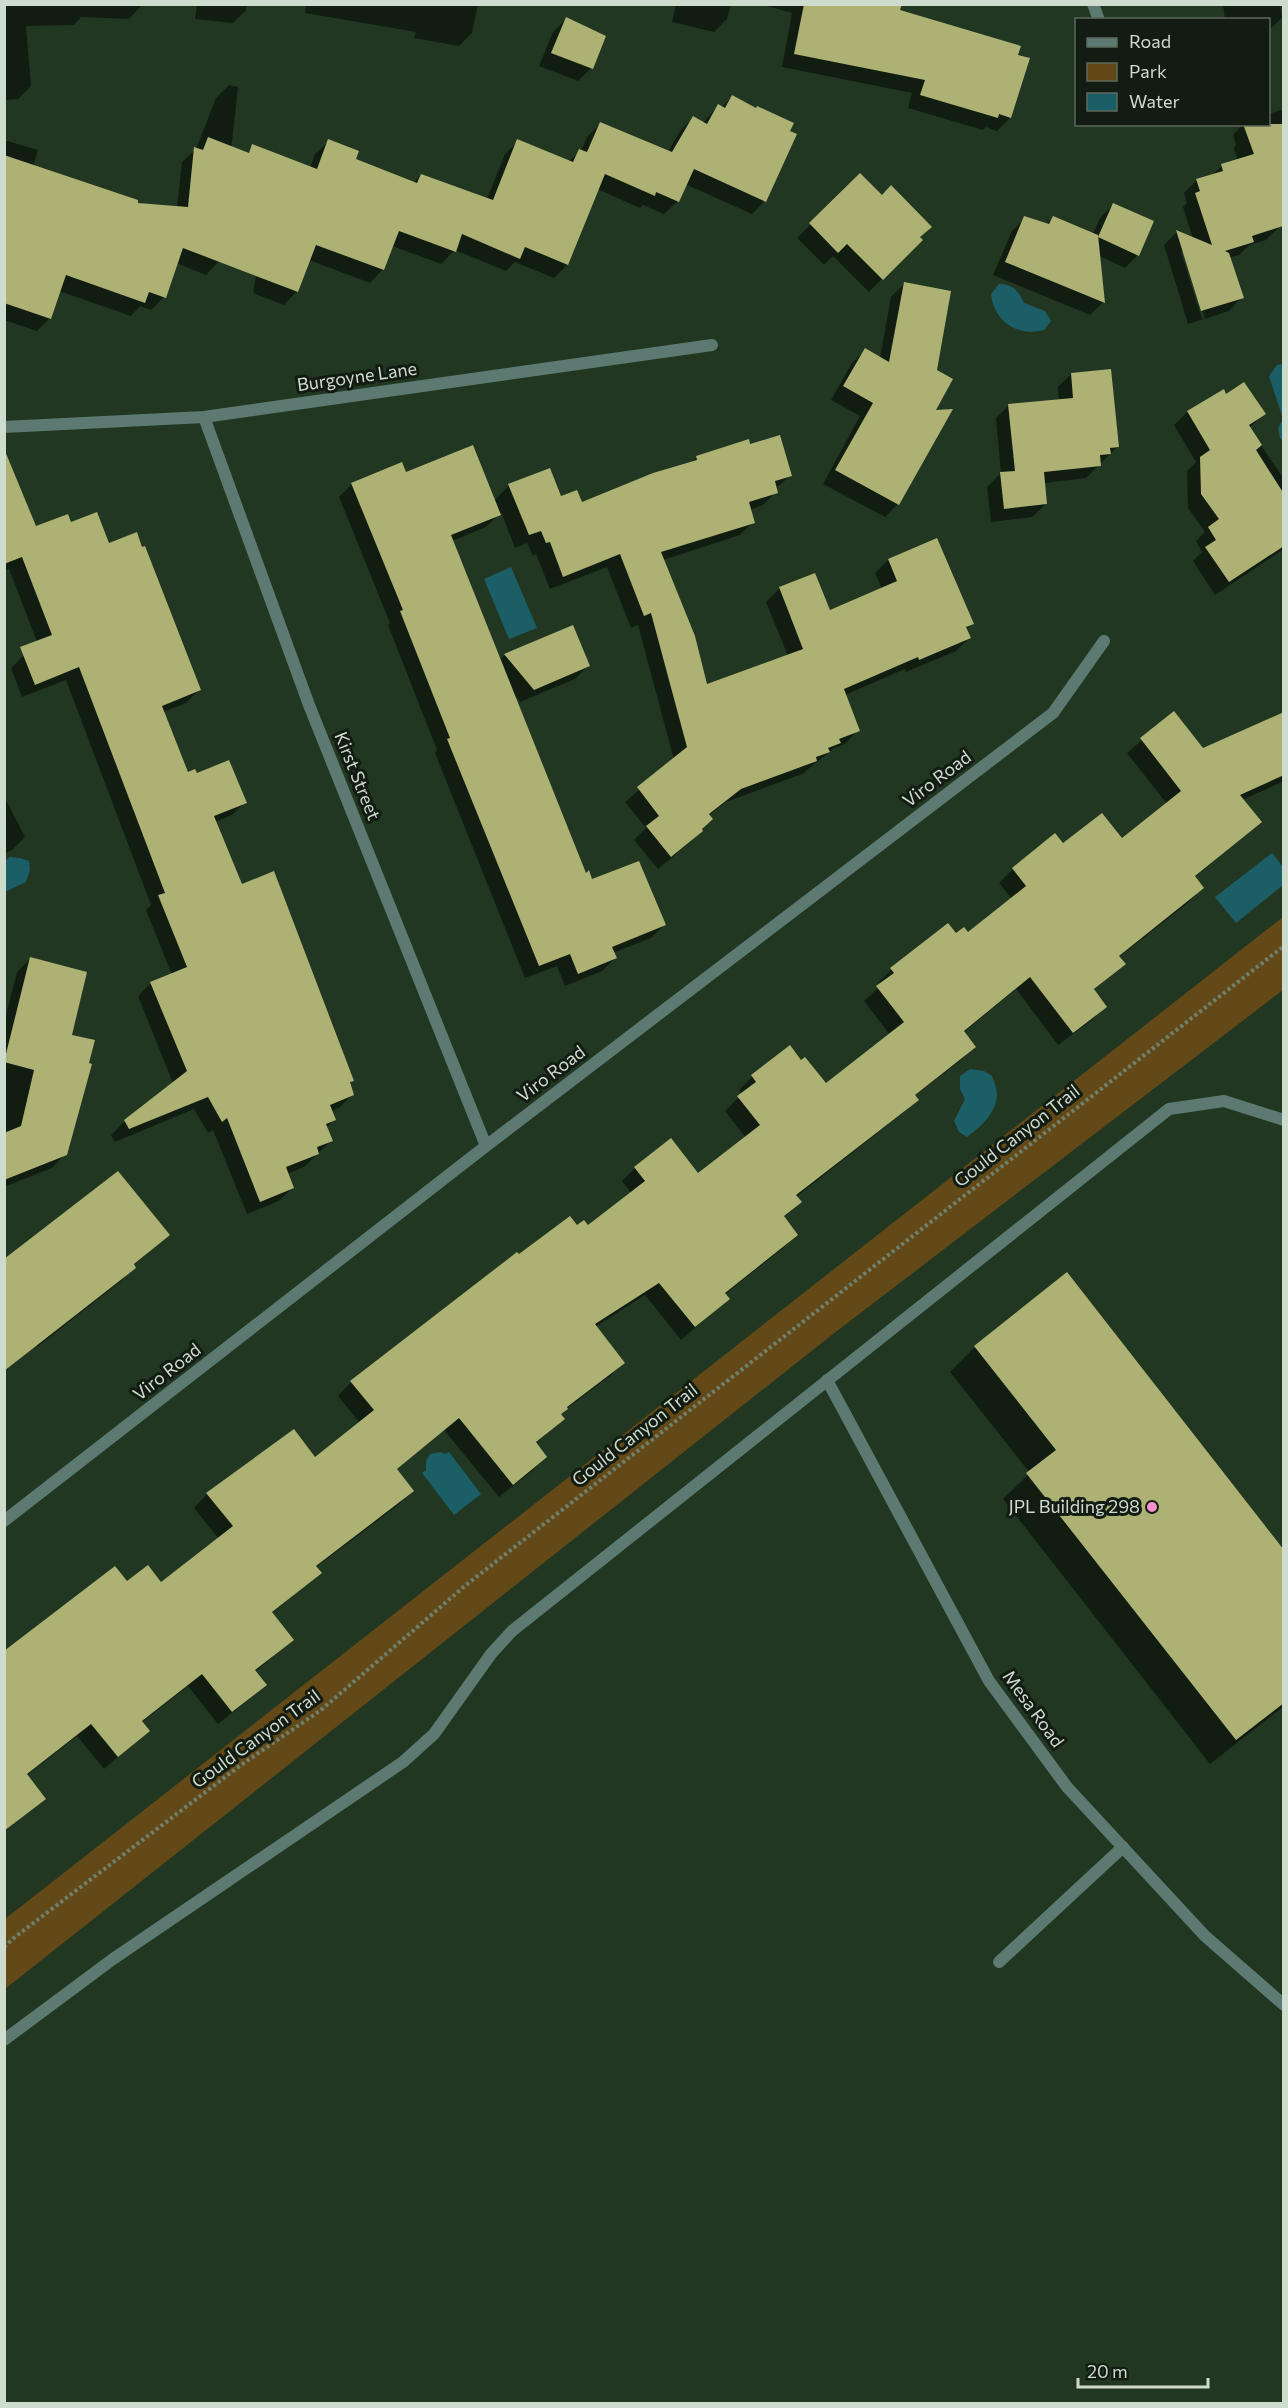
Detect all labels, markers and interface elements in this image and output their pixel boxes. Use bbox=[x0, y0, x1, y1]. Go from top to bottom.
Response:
legend bbox=[1075, 18, 1270, 126]
text: Road bbox=[1129, 30, 1171, 52]
text: Park bbox=[1129, 60, 1167, 82]
text: Water bbox=[1129, 90, 1180, 112]
street label: Burgoyne Lane bbox=[295, 357, 418, 395]
street label: Kirst Street bbox=[330, 728, 386, 823]
street label: Viro Road bbox=[898, 745, 975, 811]
street label: Viro Road bbox=[512, 1040, 589, 1106]
street label: Gould Canyon Trail bbox=[949, 1079, 1084, 1191]
street label: Viro Road bbox=[128, 1338, 205, 1405]
street label: Gould Canyon Trail bbox=[567, 1378, 702, 1490]
place label: JPL Building 298 bbox=[1009, 1495, 1140, 1517]
marker: JPL Building 298 bbox=[1145, 1500, 1159, 1514]
street label: Mesa Road bbox=[999, 1666, 1069, 1751]
street label: Gould Canyon Trail bbox=[187, 1684, 324, 1792]
scale bar bbox=[1078, 2351, 1208, 2389]
text: 20 m bbox=[1087, 2360, 1128, 2382]

